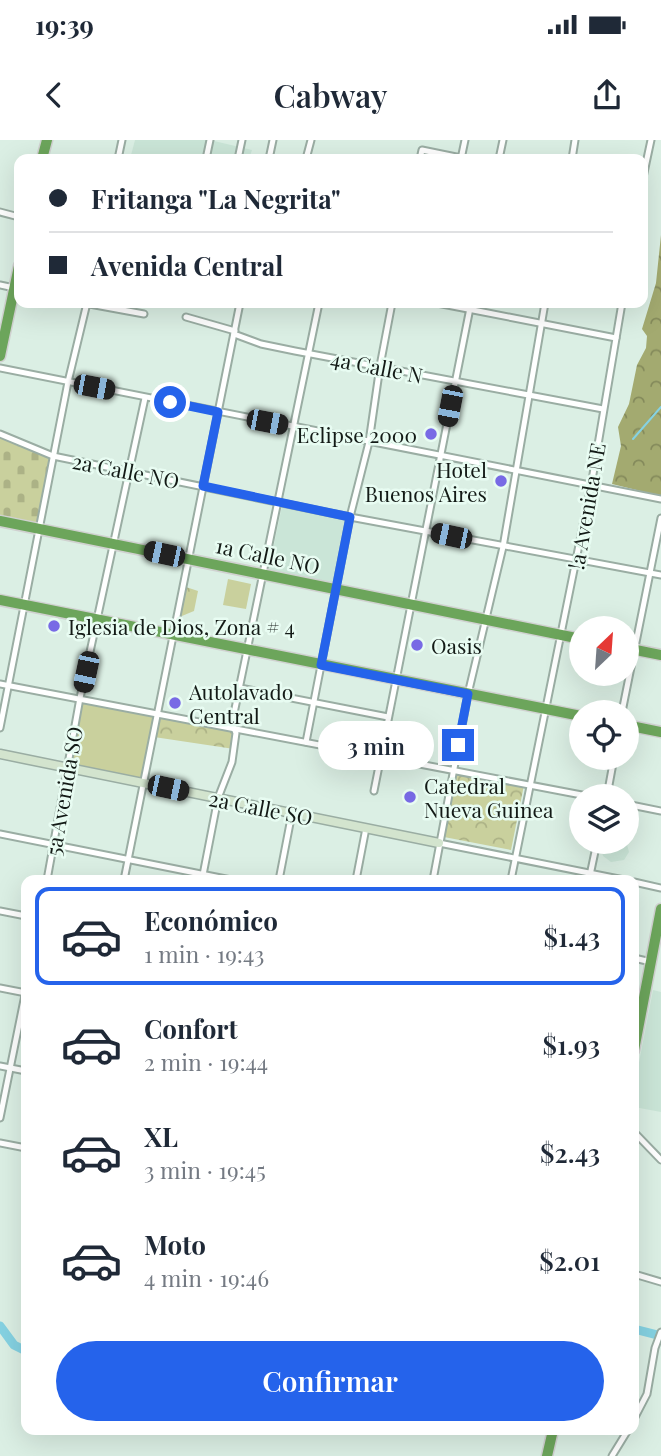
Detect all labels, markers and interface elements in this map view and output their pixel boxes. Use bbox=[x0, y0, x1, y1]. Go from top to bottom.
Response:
text: 19:39 bbox=[35, 7, 94, 42]
text: Cabway bbox=[273, 73, 388, 116]
icon: back bbox=[35, 76, 73, 114]
icon: share bbox=[588, 76, 626, 114]
text: Fritanga "La Negrita" bbox=[91, 181, 341, 216]
text: Avenida Central bbox=[91, 248, 283, 283]
street label: 4a Calle N bbox=[329, 343, 426, 389]
car bbox=[72, 373, 117, 401]
car bbox=[436, 383, 465, 429]
route start bbox=[154, 386, 186, 418]
car bbox=[245, 408, 290, 436]
place label: Eclipse 2000 bbox=[297, 420, 417, 448]
marker: Eclipse 2000 bbox=[423, 426, 439, 442]
street label: !a Avenida NE bbox=[561, 440, 611, 572]
street label: 2a Calle NO bbox=[70, 446, 182, 494]
place label: Hotel Buenos Aires bbox=[365, 455, 487, 507]
marker: Hotel Buenos Aires bbox=[493, 473, 509, 489]
car bbox=[429, 521, 474, 551]
street label: 1a Calle NO bbox=[213, 530, 323, 580]
car bbox=[142, 539, 187, 569]
place label: Iglesia de Dios, Zona # 4 bbox=[68, 612, 295, 640]
north arrow bbox=[569, 616, 639, 686]
map controls bbox=[569, 616, 639, 854]
marker: Iglesia de Dios, Zona # 4 bbox=[46, 618, 62, 634]
place label: Oasis bbox=[431, 631, 482, 659]
marker: Oasis bbox=[409, 637, 425, 653]
car bbox=[72, 649, 101, 695]
place label: Autolavado Central bbox=[188, 677, 293, 729]
marker: Autolavado Central bbox=[167, 695, 183, 711]
button: locate bbox=[569, 700, 639, 770]
callout: 3 min bbox=[318, 720, 434, 770]
street label: 5a Avenida SO bbox=[38, 724, 88, 858]
route end bbox=[442, 729, 474, 761]
text: 3 min bbox=[347, 730, 405, 761]
place label: Catedral Nueva Guinea bbox=[424, 771, 554, 823]
car bbox=[146, 773, 191, 803]
street label: 2a Calle SO bbox=[207, 783, 315, 831]
button: layers bbox=[569, 784, 639, 854]
marker: Catedral Nueva Guinea bbox=[402, 789, 418, 805]
text: Económico bbox=[144, 903, 278, 938]
icon: car bbox=[60, 905, 123, 968]
text: $1.43 bbox=[543, 919, 600, 954]
text: 1 min · 19:43 bbox=[144, 938, 264, 969]
text: Confort bbox=[144, 1011, 238, 1046]
icon: car bbox=[60, 1013, 123, 1076]
text: $1.93 bbox=[543, 1027, 600, 1062]
text: 2 min · 19:44 bbox=[144, 1046, 268, 1077]
text: XL bbox=[144, 1119, 178, 1154]
icon: car bbox=[60, 1121, 123, 1184]
text: $2.43 bbox=[540, 1135, 600, 1170]
text: 3 min · 19:45 bbox=[144, 1154, 266, 1185]
text: Moto bbox=[144, 1227, 206, 1262]
icon: car bbox=[60, 1229, 123, 1292]
text: $2.01 bbox=[539, 1243, 600, 1278]
text: 4 min · 19:46 bbox=[144, 1262, 269, 1293]
button: Confirmar bbox=[56, 1341, 604, 1421]

